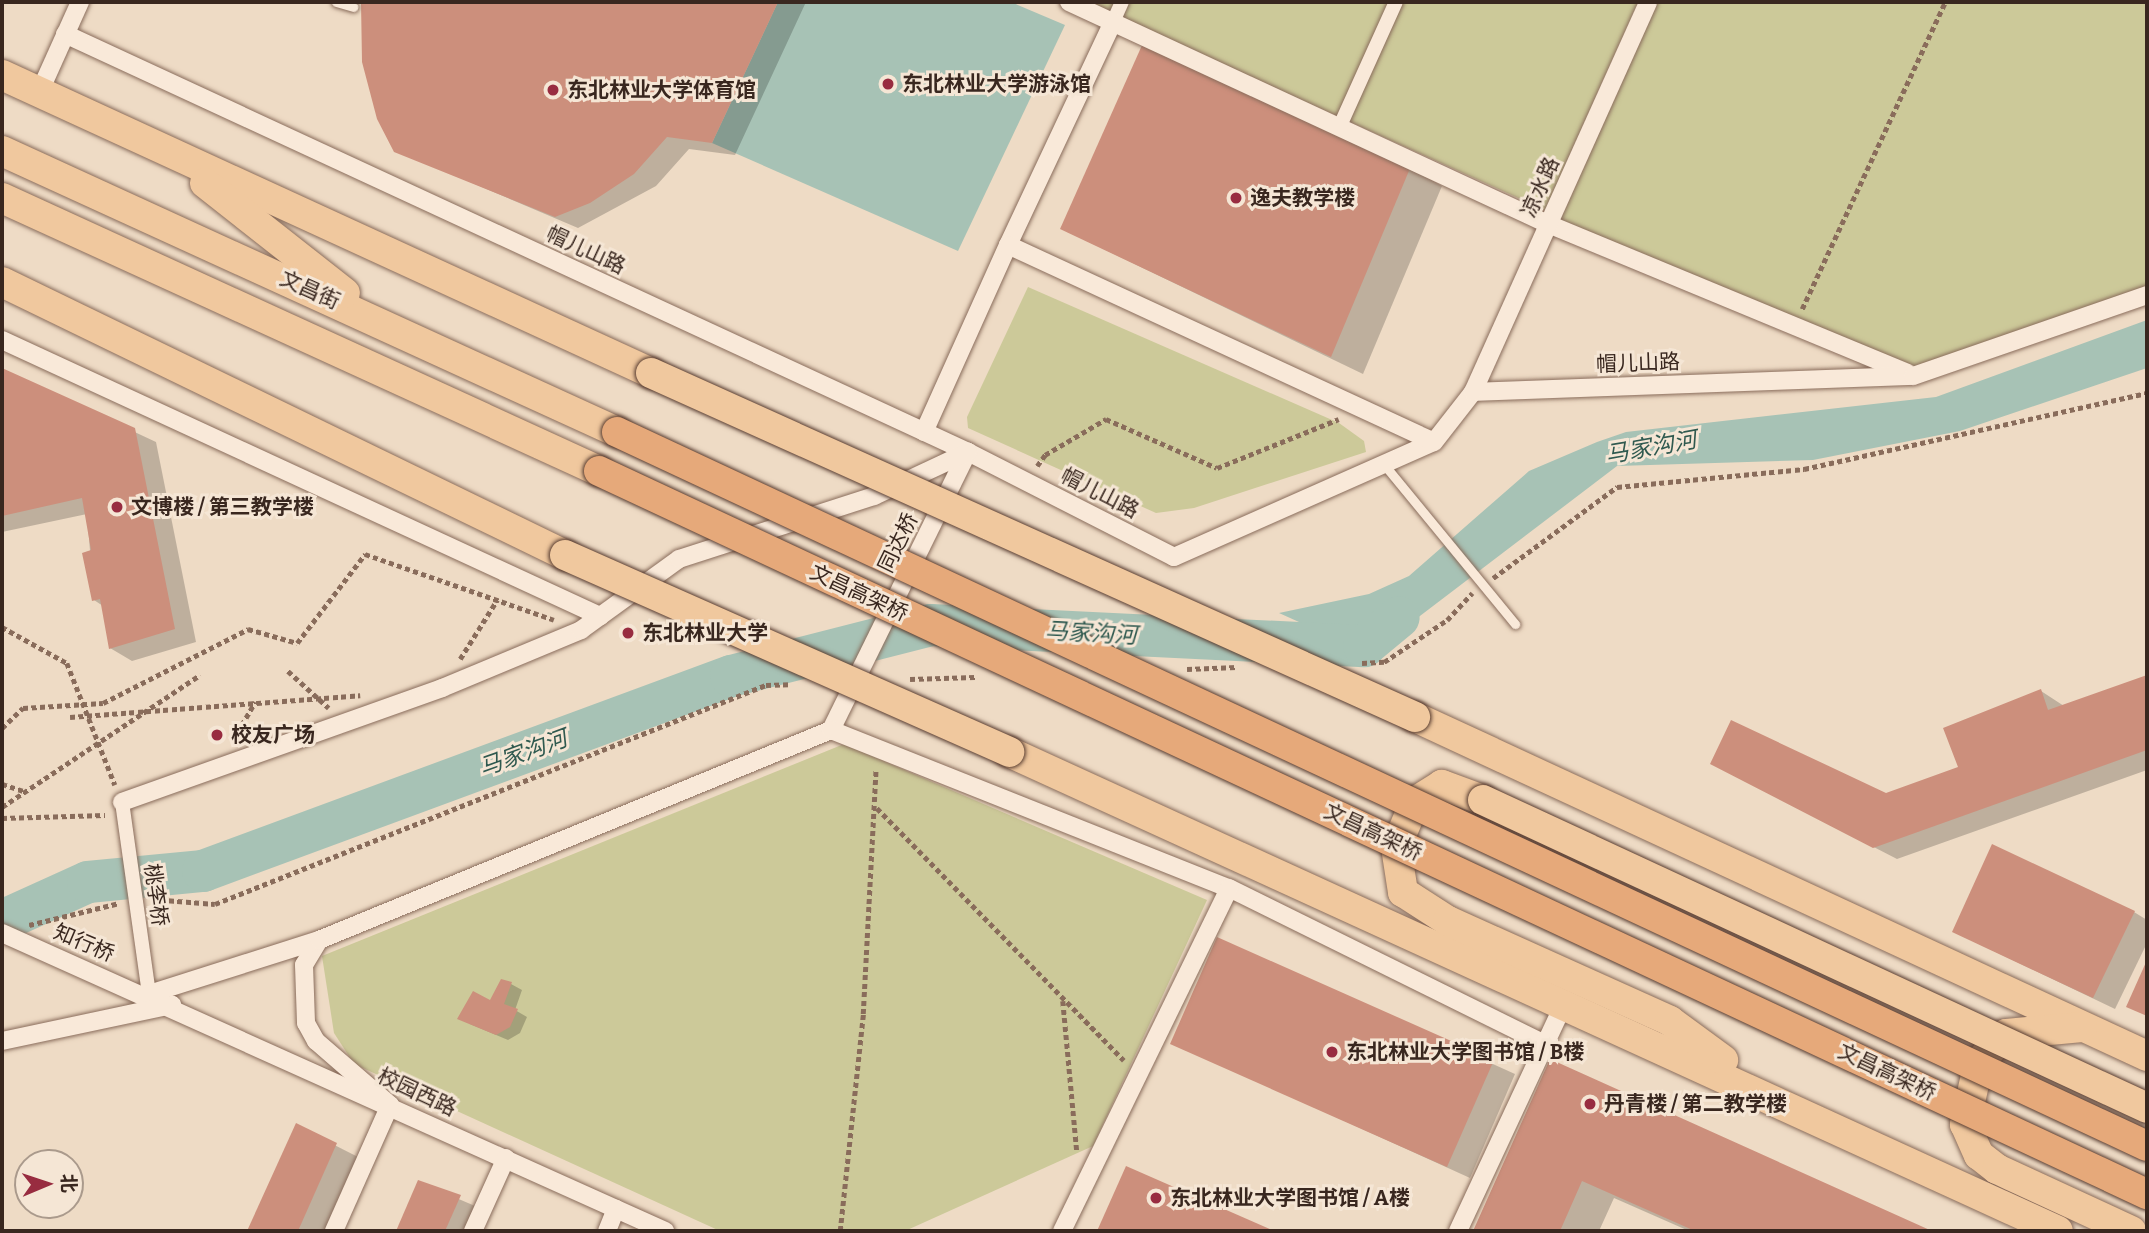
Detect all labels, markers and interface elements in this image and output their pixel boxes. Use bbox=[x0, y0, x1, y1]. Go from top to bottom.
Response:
place label: 东北林业大学游泳馆 bbox=[902, 71, 1091, 97]
marker: 东北林业大学游泳馆 bbox=[880, 76, 896, 92]
place label: 东北林业大学体育馆 bbox=[567, 77, 756, 103]
marker: 东北林业大学体育馆 bbox=[545, 82, 561, 98]
street label: 凉水路 bbox=[1516, 153, 1564, 221]
place label: 逸夫教学楼 bbox=[1250, 185, 1355, 211]
marker: 逸夫教学楼 bbox=[1228, 190, 1244, 206]
street label: 帽儿山路 bbox=[543, 221, 629, 279]
street label: 文昌街 bbox=[276, 266, 344, 314]
street label: 帽儿山路 bbox=[1596, 349, 1680, 377]
water label: 马家沟河 bbox=[1603, 425, 1699, 469]
street label: 帽儿山路 bbox=[1057, 463, 1143, 523]
place label: 文博楼 / 第三教学楼 bbox=[131, 494, 314, 520]
marker: 文博楼 / 第三教学楼 bbox=[109, 499, 125, 515]
street label: 同达桥 bbox=[873, 509, 923, 577]
street label: 文昌高架桥 bbox=[806, 559, 912, 627]
water label: 马家沟河 bbox=[1044, 617, 1138, 649]
place label: 东北林业大学 bbox=[642, 620, 768, 646]
marker: 东北林业大学 bbox=[620, 625, 636, 641]
place label: 校友广场 bbox=[231, 722, 315, 748]
water label: 马家沟河 bbox=[475, 724, 571, 782]
marker: 校友广场 bbox=[209, 727, 225, 743]
street label: 文昌高架桥 bbox=[1320, 798, 1426, 866]
street label: 桃李桥 bbox=[139, 862, 173, 928]
street label: 知行桥 bbox=[50, 919, 118, 967]
street label: 文昌高架桥 bbox=[1834, 1038, 1940, 1106]
place label: 东北林业大学图书馆 / B楼 bbox=[1346, 1039, 1584, 1065]
marker: 东北林业大学图书馆 / B楼 bbox=[1324, 1044, 1340, 1060]
street label: 校园西路 bbox=[374, 1063, 460, 1121]
place label: 丹青楼 / 第二教学楼 bbox=[1604, 1091, 1787, 1117]
marker: 丹青楼 / 第二教学楼 bbox=[1582, 1096, 1598, 1112]
north arrow bbox=[14, 1149, 84, 1219]
text: 北 bbox=[57, 1173, 80, 1193]
place label: 东北林业大学图书馆 / A楼 bbox=[1170, 1185, 1410, 1211]
marker: 东北林业大学图书馆 / A楼 bbox=[1148, 1190, 1164, 1206]

